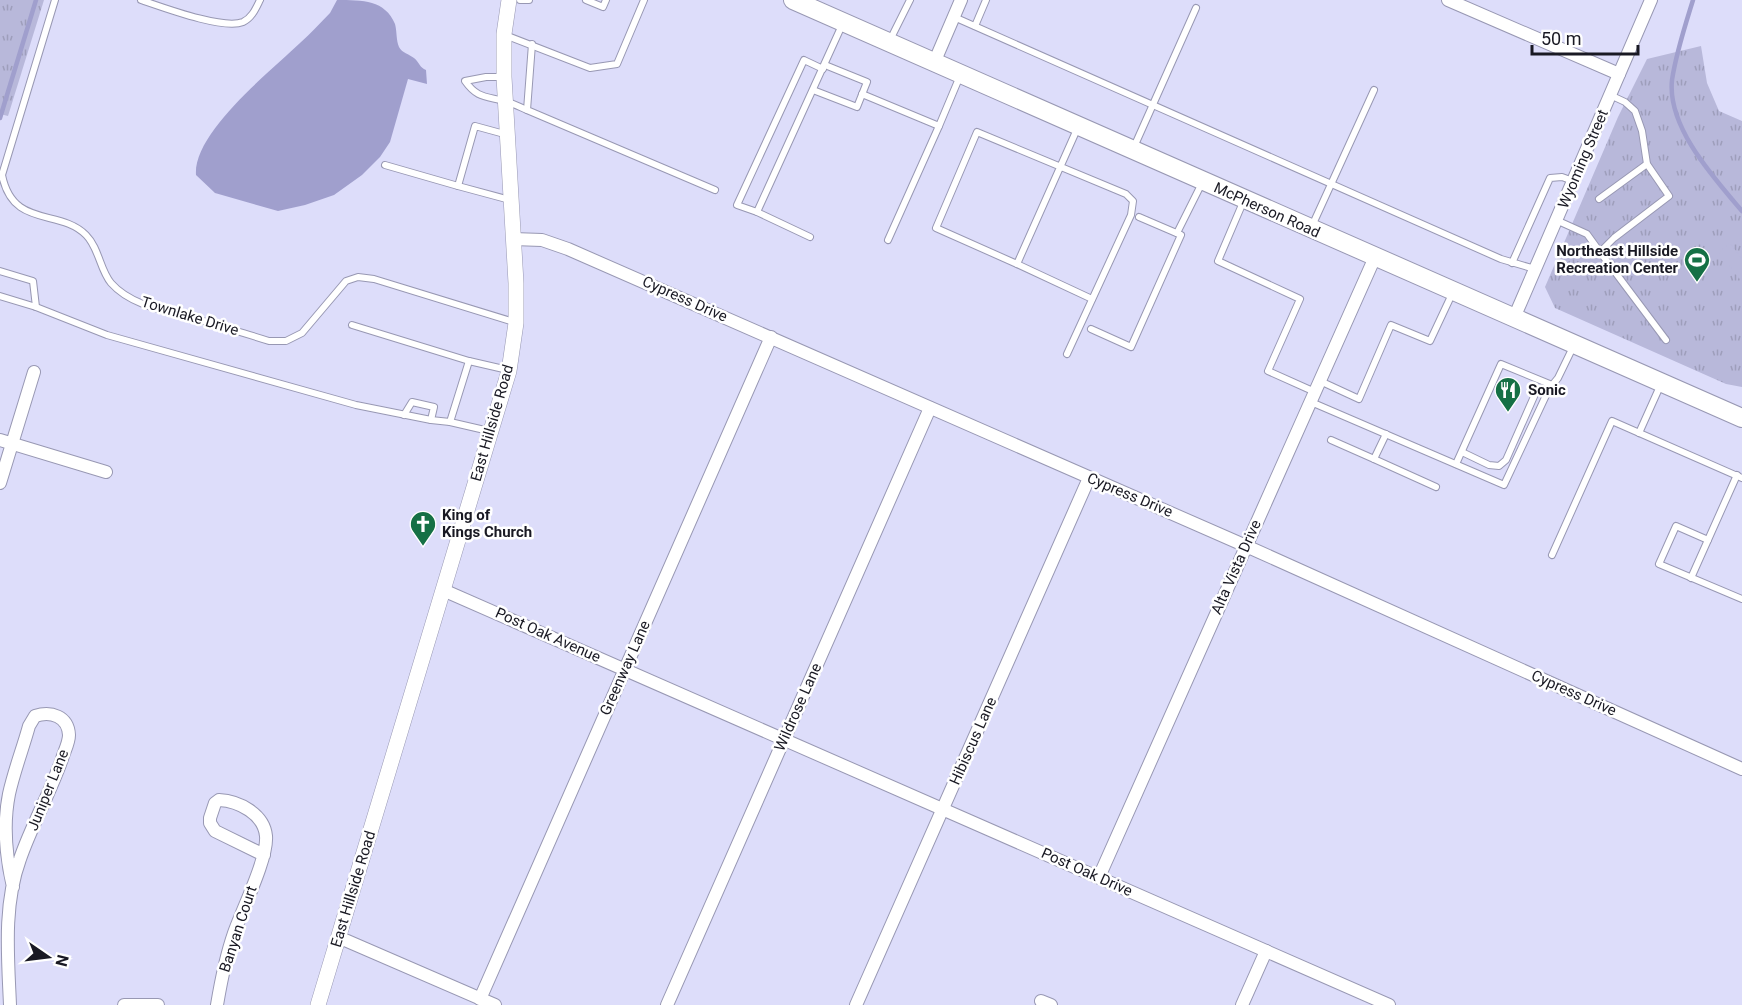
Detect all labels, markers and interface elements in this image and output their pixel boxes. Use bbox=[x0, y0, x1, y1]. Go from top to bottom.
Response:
scale bar bbox=[1532, 18, 1638, 56]
text: 50 m bbox=[1541, 28, 1581, 49]
street label: Wyoming Street bbox=[1554, 107, 1612, 211]
street label: McPherson Road bbox=[1211, 179, 1323, 241]
place label: Northeast Hillside Recreation Center bbox=[1556, 242, 1678, 277]
sports icon: Northeast Hillside Recreation Center bbox=[1682, 245, 1712, 283]
street label: Cypress Drive bbox=[640, 272, 730, 326]
street label: Townlake Drive bbox=[139, 293, 241, 339]
street label: East Hillside Road bbox=[467, 363, 517, 483]
restaurant icon: Sonic bbox=[1493, 375, 1523, 413]
place label: Sonic bbox=[1528, 381, 1566, 399]
street label: Cypress Drive bbox=[1085, 469, 1175, 521]
place label: King of Kings Church bbox=[442, 506, 532, 541]
church icon: King of Kings Church bbox=[408, 509, 438, 547]
street label: Alta Vista Drive bbox=[1207, 517, 1265, 617]
street label: Post Oak Avenue bbox=[493, 604, 603, 666]
street label: Greenway Lane bbox=[596, 618, 654, 718]
street label: Wildrose Lane bbox=[771, 660, 825, 754]
street label: Cypress Drive bbox=[1529, 666, 1619, 720]
street label: Hibiscus Lane bbox=[946, 694, 1000, 788]
street label: Juniper Lane bbox=[24, 747, 72, 833]
street label: East Hillside Road bbox=[327, 829, 379, 949]
street label: Post Oak Drive bbox=[1039, 844, 1135, 900]
street label: Banyan Court bbox=[216, 883, 260, 975]
north arrow bbox=[18, 927, 78, 987]
text: N bbox=[51, 953, 73, 968]

